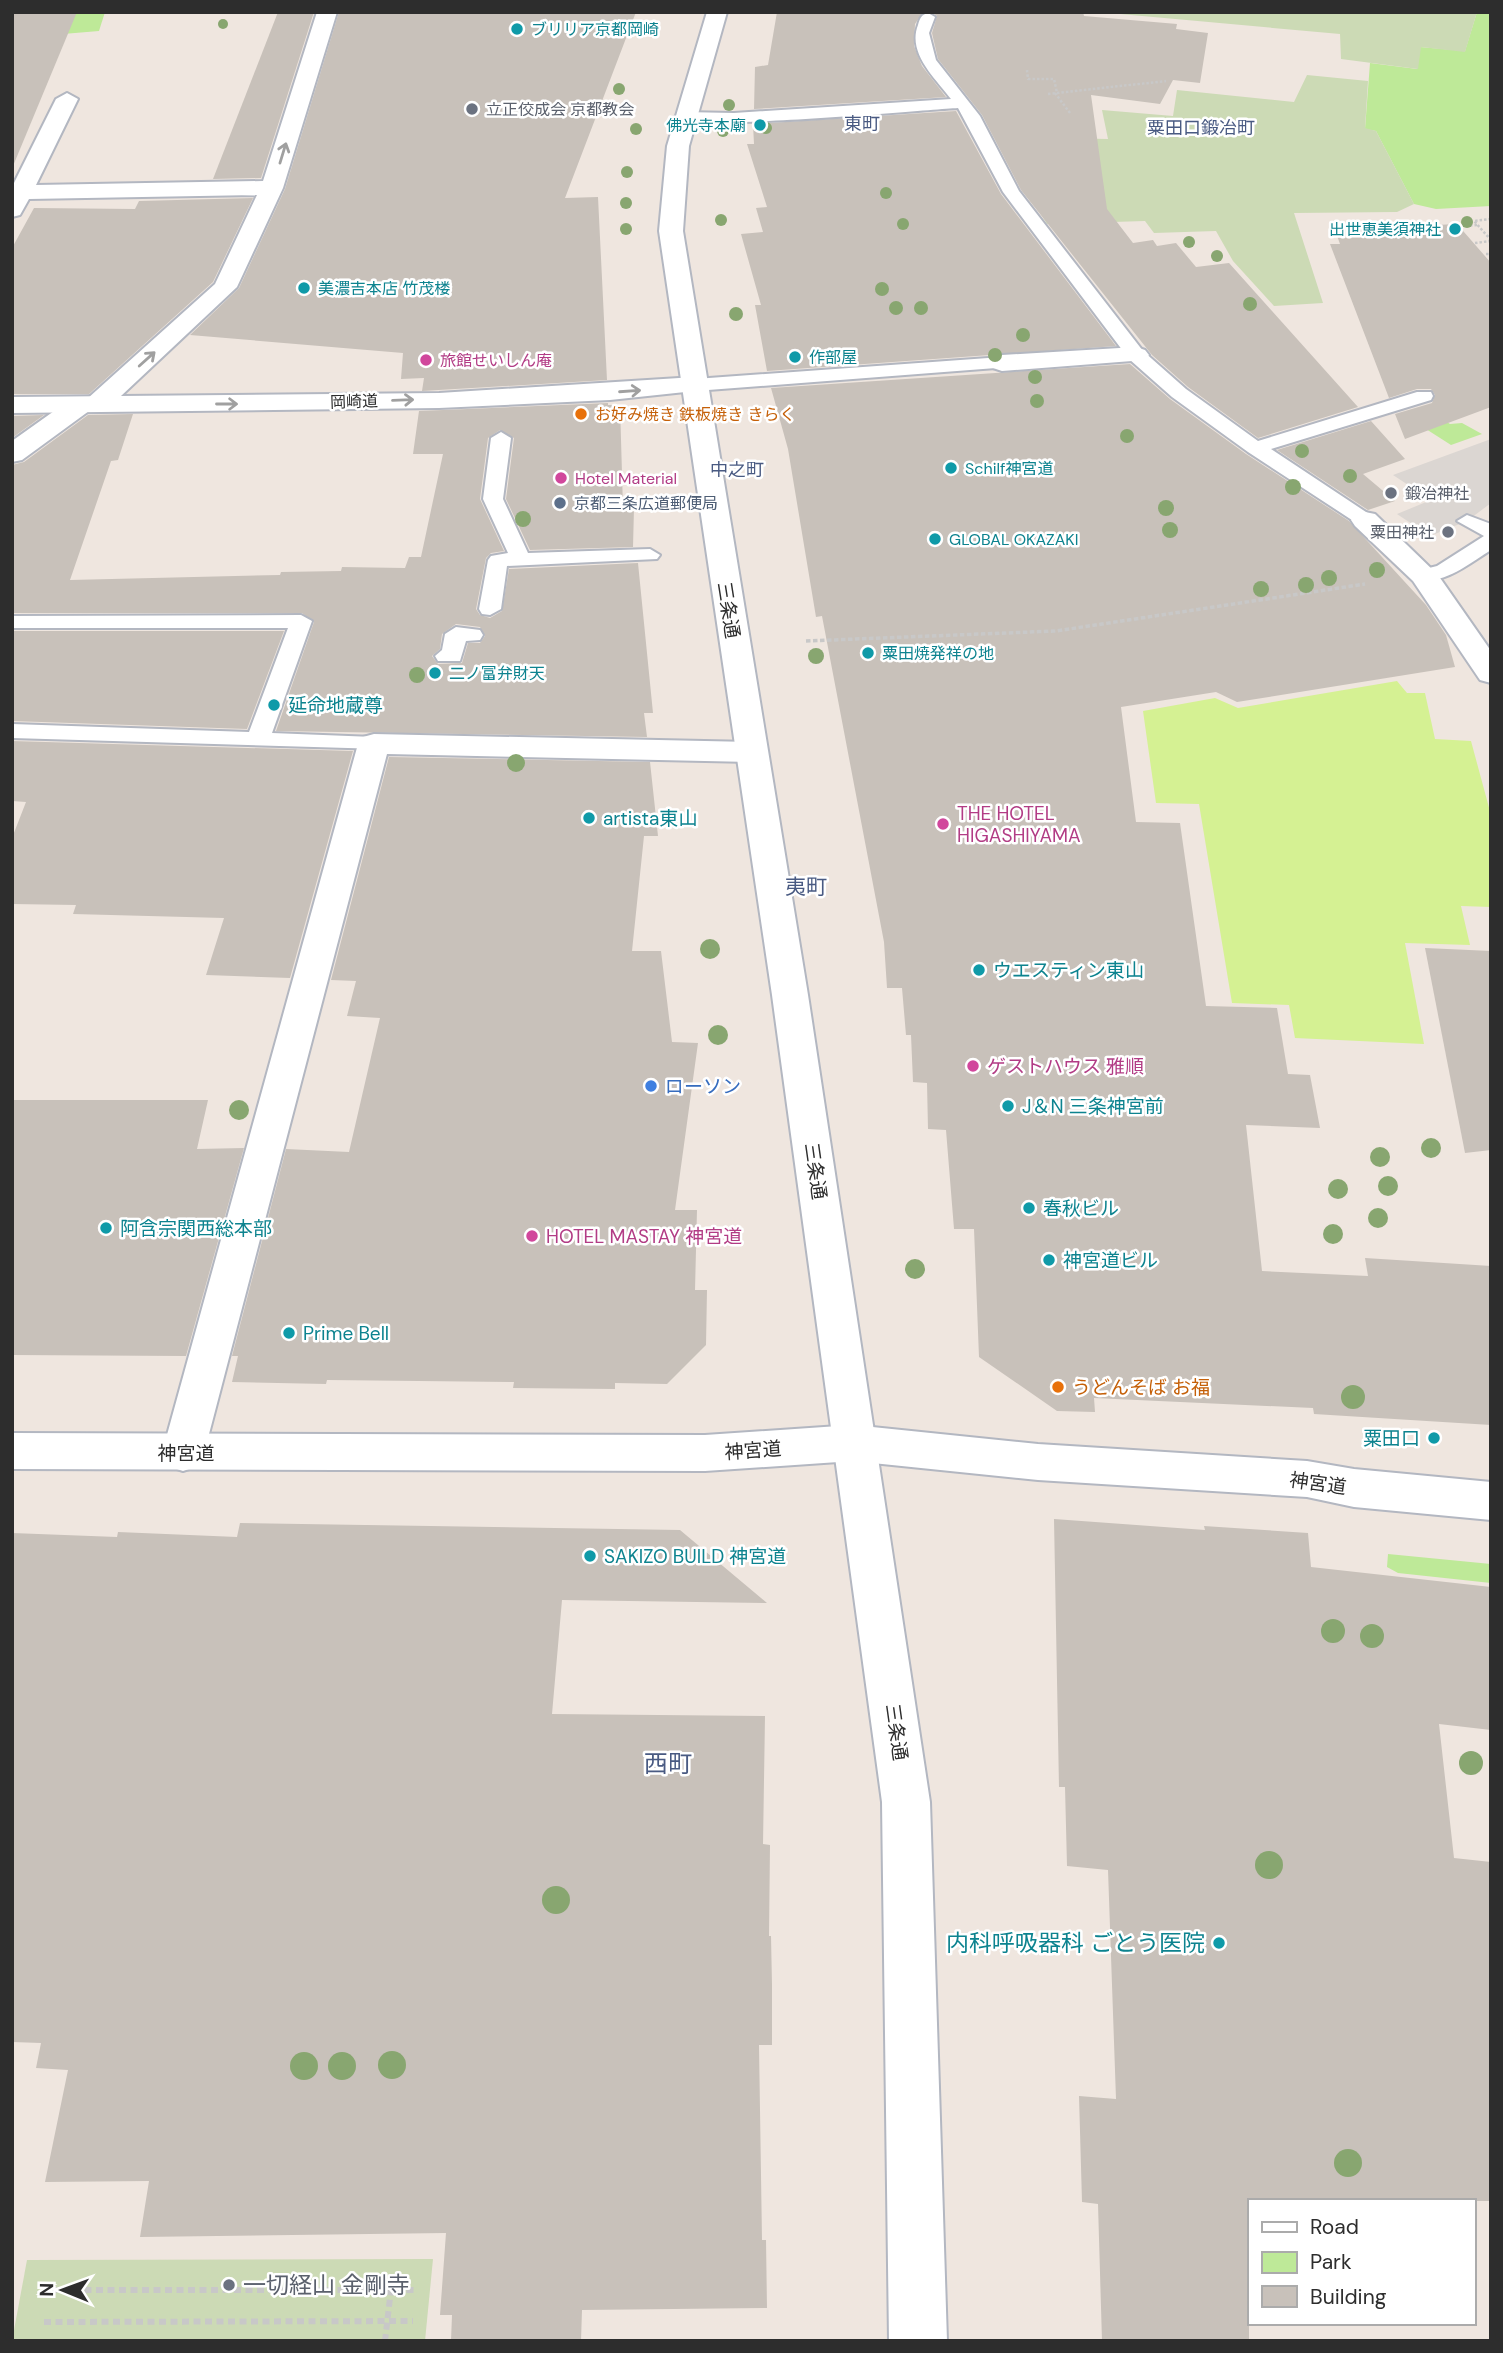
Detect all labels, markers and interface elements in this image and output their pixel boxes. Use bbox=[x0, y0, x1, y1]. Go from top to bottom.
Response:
place label: ブリリア京都岡崎 bbox=[531, 19, 659, 40]
marker: ブリリア京都岡崎 bbox=[509, 21, 525, 37]
place label: 立正佼成会 京都教会 bbox=[486, 99, 634, 120]
marker: 立正佼成会 京都教会 bbox=[464, 101, 480, 117]
district label: 東町 bbox=[844, 112, 880, 136]
place label: 佛光寺本廟 bbox=[666, 115, 746, 136]
district label: 粟田口鍛冶町 bbox=[1147, 116, 1255, 140]
marker: 佛光寺本廟 bbox=[752, 117, 768, 133]
one-way arrow bbox=[277, 142, 290, 164]
place label: 出世恵美須神社 bbox=[1329, 219, 1441, 240]
marker: 出世恵美須神社 bbox=[1447, 221, 1463, 237]
place label: 美濃吉本店 竹茂楼 bbox=[318, 278, 450, 299]
marker: 美濃吉本店 竹茂楼 bbox=[296, 280, 312, 296]
place label: 作部屋 bbox=[809, 347, 857, 368]
marker: 作部屋 bbox=[787, 349, 803, 365]
one-way arrow bbox=[138, 350, 155, 367]
place label: 旅館せいしん庵 bbox=[440, 350, 552, 371]
marker: 旅館せいしん庵 bbox=[418, 352, 434, 368]
one-way arrow bbox=[618, 384, 641, 397]
street label: 岡崎道 bbox=[330, 390, 378, 413]
one-way arrow bbox=[391, 393, 414, 406]
one-way arrow bbox=[216, 397, 239, 410]
place label: お好み焼き 鉄板焼き きらく bbox=[595, 404, 796, 425]
marker: お好み焼き 鉄板焼き きらく bbox=[573, 406, 589, 422]
district label: 中之町 bbox=[710, 458, 764, 482]
place label: Schilf神宮道 bbox=[965, 458, 1053, 479]
marker: Schilf神宮道 bbox=[943, 460, 959, 476]
place label: Hotel Material bbox=[575, 468, 677, 489]
marker: Hotel Material bbox=[553, 470, 569, 486]
place label: 鍛冶神社 bbox=[1405, 483, 1469, 504]
marker: 鍛冶神社 bbox=[1383, 485, 1399, 501]
place label: 京都三条広道郵便局 bbox=[574, 493, 718, 514]
marker: 京都三条広道郵便局 bbox=[552, 495, 568, 511]
place label: 粟田神社 bbox=[1370, 522, 1434, 543]
marker: 粟田神社 bbox=[1440, 524, 1456, 540]
place label: GLOBAL OKAZAKI bbox=[949, 529, 1078, 550]
marker: GLOBAL OKAZAKI bbox=[927, 531, 943, 547]
street label: 三条通 bbox=[712, 580, 745, 640]
place label: 粟田焼発祥の地 bbox=[882, 643, 994, 664]
marker: 粟田焼発祥の地 bbox=[860, 645, 876, 661]
place label: 二ノ富弁財天 bbox=[449, 663, 545, 684]
marker: 二ノ富弁財天 bbox=[427, 665, 443, 681]
place label: 延命地蔵尊 bbox=[288, 693, 383, 718]
marker: 延命地蔵尊 bbox=[266, 697, 282, 713]
place label: THE HOTEL HIGASHIYAMA bbox=[957, 801, 1081, 848]
place label: artista東山 bbox=[603, 806, 697, 831]
marker: artista東山 bbox=[581, 810, 597, 826]
marker: THE HOTEL HIGASHIYAMA bbox=[935, 816, 951, 832]
district label: 夷町 bbox=[785, 873, 827, 901]
place label: ウエスティン東山 bbox=[993, 958, 1144, 983]
marker: ウエスティン東山 bbox=[971, 962, 987, 978]
place label: ゲストハウス 雅順 bbox=[987, 1054, 1144, 1079]
marker: ゲストハウス 雅順 bbox=[965, 1058, 981, 1074]
place label: ローソン bbox=[665, 1074, 741, 1099]
marker: ローソン bbox=[643, 1078, 659, 1094]
place label: J＆N 三条神宮前 bbox=[1022, 1094, 1164, 1119]
marker: J＆N 三条神宮前 bbox=[1000, 1098, 1016, 1114]
street label: 三条通 bbox=[799, 1141, 832, 1201]
place label: 春秋ビル bbox=[1043, 1196, 1119, 1221]
marker: 春秋ビル bbox=[1021, 1200, 1037, 1216]
place label: 阿含宗関西総本部 bbox=[120, 1216, 272, 1241]
marker: 阿含宗関西総本部 bbox=[98, 1220, 114, 1236]
place label: HOTEL MASTAY 神宮道 bbox=[546, 1224, 742, 1249]
marker: HOTEL MASTAY 神宮道 bbox=[524, 1228, 540, 1244]
place label: 神宮道ビル bbox=[1063, 1248, 1158, 1273]
marker: 神宮道ビル bbox=[1041, 1252, 1057, 1268]
place label: Prime Bell bbox=[303, 1321, 389, 1346]
marker: Prime Bell bbox=[281, 1325, 297, 1341]
place label: うどんそば お福 bbox=[1072, 1375, 1210, 1400]
marker: うどんそば お福 bbox=[1050, 1379, 1066, 1395]
place label: 粟田口 bbox=[1363, 1426, 1420, 1451]
marker: 粟田口 bbox=[1426, 1430, 1442, 1446]
street label: 神宮道 bbox=[724, 1436, 782, 1465]
street label: 神宮道 bbox=[157, 1441, 215, 1466]
street label: 神宮道 bbox=[1288, 1467, 1348, 1500]
place label: SAKIZO BUILD 神宮道 bbox=[604, 1544, 786, 1569]
marker: SAKIZO BUILD 神宮道 bbox=[582, 1548, 598, 1564]
street label: 三条通 bbox=[880, 1702, 913, 1762]
district label: 西町 bbox=[644, 1748, 692, 1779]
place label: 内科呼吸器科 ごとう医院 bbox=[946, 1928, 1205, 1958]
marker: 内科呼吸器科 ごとう医院 bbox=[1211, 1935, 1227, 1951]
legend bbox=[1248, 2199, 1475, 2325]
text: Road bbox=[1310, 2213, 1359, 2241]
text: Park bbox=[1310, 2248, 1352, 2276]
north arrow bbox=[28, 2255, 98, 2325]
place label: 一切経山 金剛寺 bbox=[243, 2270, 410, 2300]
marker: 一切経山 金剛寺 bbox=[221, 2277, 237, 2293]
text: N bbox=[34, 2283, 59, 2297]
text: Building bbox=[1310, 2283, 1387, 2311]

